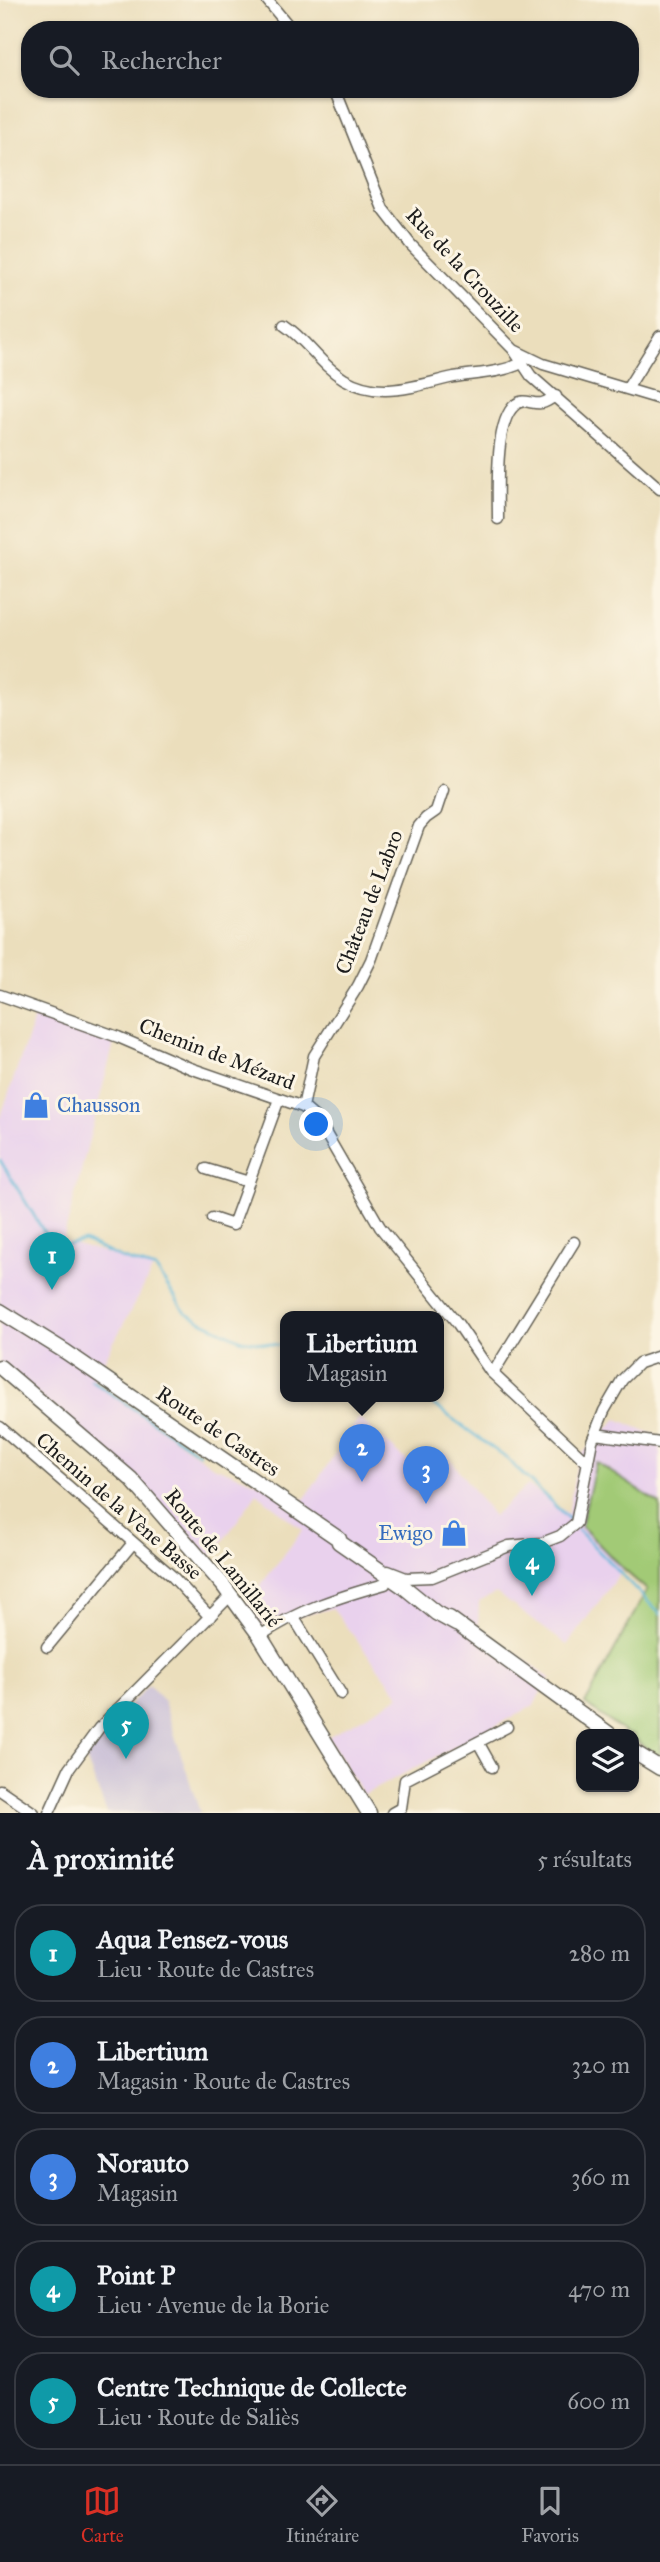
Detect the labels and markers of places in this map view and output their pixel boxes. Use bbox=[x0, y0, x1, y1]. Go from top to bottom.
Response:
shop icon: Chausson bbox=[21, 1090, 51, 1120]
place label: Chausson bbox=[57, 1092, 140, 1118]
pin: 1 bbox=[29, 1232, 75, 1290]
pin: 2 bbox=[339, 1424, 385, 1482]
pin: 3 bbox=[403, 1446, 449, 1504]
shop icon: Ewigo bbox=[439, 1518, 469, 1548]
place label: Ewigo bbox=[378, 1520, 433, 1546]
pin: 4 bbox=[509, 1538, 555, 1596]
pin: 5 bbox=[103, 1701, 149, 1759]

